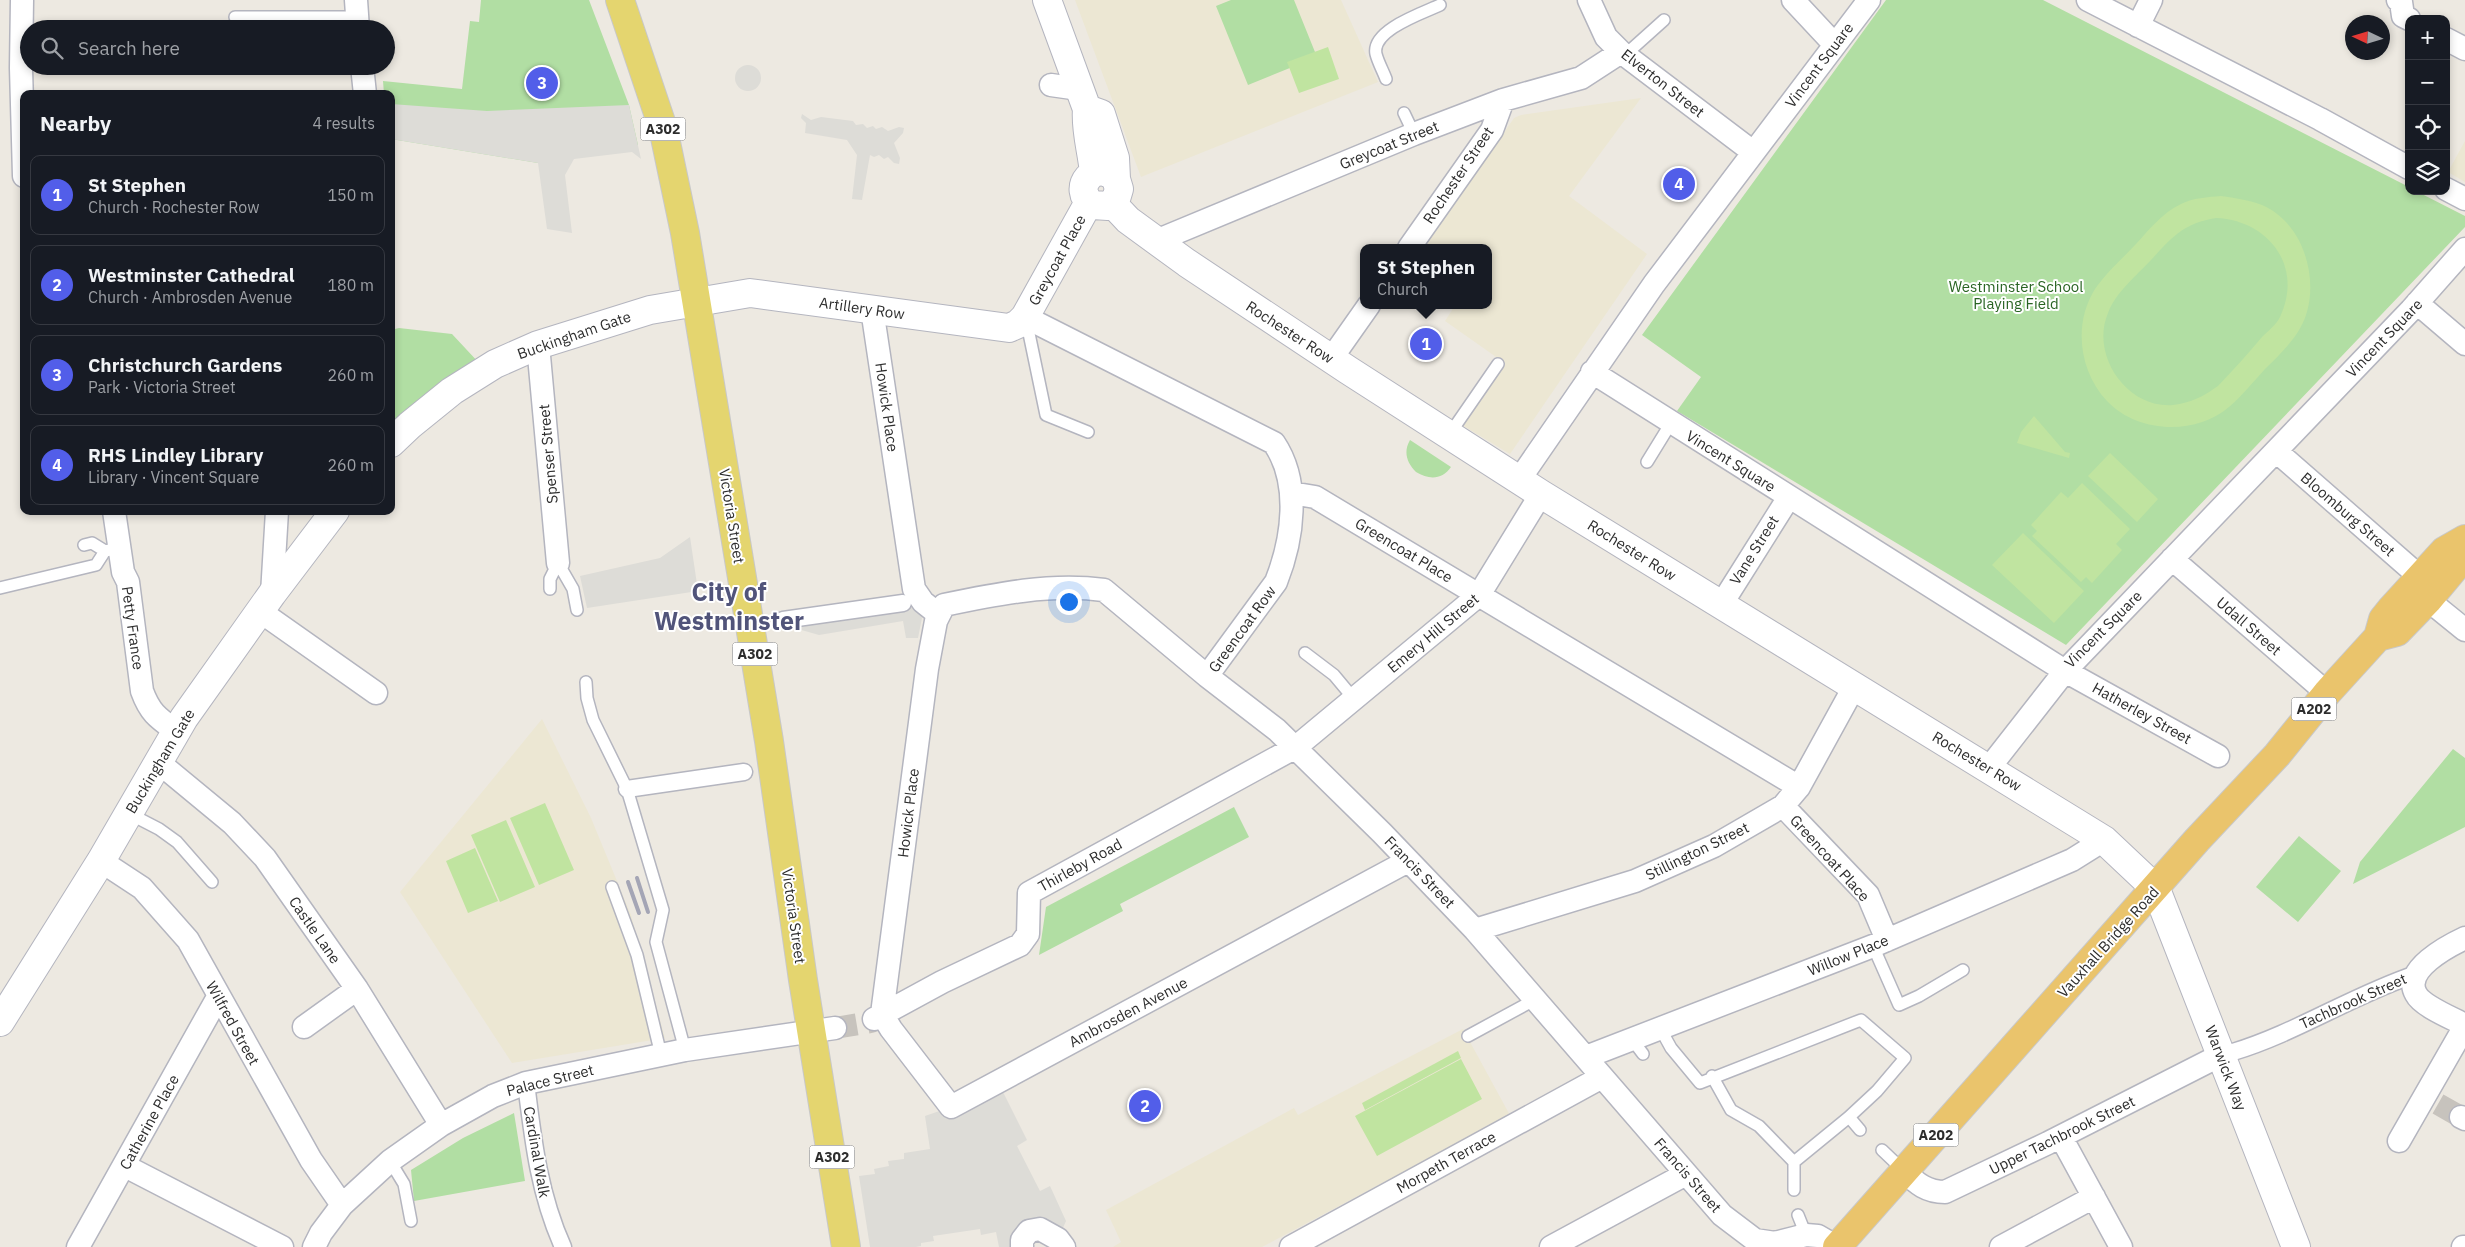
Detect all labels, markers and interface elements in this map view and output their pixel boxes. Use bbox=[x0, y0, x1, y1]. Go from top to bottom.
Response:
north arrow bbox=[2345, 15, 2390, 60]
map controls bbox=[2405, 15, 2450, 195]
button: + bbox=[2405, 15, 2450, 60]
street label: Vincent Square bbox=[1781, 19, 1857, 111]
search box bbox=[20, 20, 395, 75]
icon: search bbox=[38, 34, 66, 62]
text: Search here bbox=[78, 36, 180, 60]
street label: Elverton Street bbox=[1618, 45, 1708, 121]
button: − bbox=[2405, 60, 2450, 105]
pin: 3 bbox=[526, 64, 558, 102]
button: locate bbox=[2405, 105, 2450, 150]
text: Nearby bbox=[40, 109, 111, 137]
text: 4 results bbox=[312, 113, 375, 133]
street label: Greycoat Street bbox=[1337, 116, 1441, 174]
road number: A302 bbox=[640, 118, 686, 140]
street label: Rochester Street bbox=[1419, 123, 1497, 227]
button: layers bbox=[2405, 150, 2450, 195]
pin: 4 bbox=[1663, 165, 1695, 203]
text: St Stephen bbox=[88, 173, 186, 197]
text: 1 bbox=[52, 185, 62, 205]
text: 150 m bbox=[327, 185, 374, 205]
text: Church · Rochester Row bbox=[88, 197, 260, 217]
street label: Greycoat Place bbox=[1024, 211, 1090, 309]
popup bbox=[1360, 244, 1492, 309]
text: St Stephen bbox=[1377, 255, 1475, 279]
text: Westminster Cathedral bbox=[88, 263, 294, 287]
text: 2 bbox=[52, 275, 62, 295]
text: 180 m bbox=[327, 275, 374, 295]
park label: Westminster School Playing Field bbox=[1949, 277, 2083, 313]
text: Church bbox=[1377, 279, 1428, 299]
text: Church · Ambrosden Avenue bbox=[88, 287, 292, 307]
street label: Artillery Row bbox=[818, 293, 907, 323]
street label: Vincent Square bbox=[2342, 295, 2426, 381]
street label: Rochester Row bbox=[1242, 297, 1338, 368]
street label: Buckingham Gate bbox=[515, 307, 633, 363]
pin: 1 bbox=[1410, 325, 1442, 363]
text: Christchurch Gardens bbox=[88, 353, 282, 377]
street label: Howick Place bbox=[871, 361, 903, 453]
text: 3 bbox=[52, 365, 62, 385]
text: 260 m bbox=[327, 365, 374, 385]
text: Park · Victoria Street bbox=[88, 377, 236, 397]
street label: Spenser Street bbox=[534, 403, 562, 505]
street label: Vincent Square bbox=[1683, 426, 1779, 496]
text: RHS Lindley Library bbox=[88, 443, 263, 467]
text: 4 bbox=[52, 455, 62, 475]
text: 260 m bbox=[327, 455, 374, 475]
text: Library · Vincent Square bbox=[88, 467, 259, 487]
street label: Victoria Street bbox=[715, 467, 749, 565]
street label: Bloomburg Street bbox=[2297, 468, 2399, 560]
street label: Vane Street bbox=[1725, 512, 1783, 588]
street label: Greencoat Place bbox=[1352, 513, 1456, 587]
street label: Rochester Row bbox=[1584, 515, 1680, 585]
district label: City of Westminster bbox=[654, 575, 804, 637]
street label: Greencoat Row bbox=[1204, 581, 1280, 676]
street label: Petty France bbox=[118, 585, 148, 671]
street label: Vincent Square bbox=[2060, 586, 2146, 672]
your location bbox=[1056, 589, 1082, 615]
street label: Emery Hill Street bbox=[1383, 589, 1483, 677]
street label: Udall Street bbox=[2213, 593, 2285, 659]
road number: A302 bbox=[732, 642, 778, 666]
street label: Hatherley Street bbox=[2089, 678, 2195, 748]
road number: A202 bbox=[2292, 698, 2336, 721]
street label: Buckingham Gate bbox=[121, 705, 199, 817]
street label: Rochester Row bbox=[1929, 727, 2026, 795]
street label: Howick Place bbox=[893, 767, 923, 859]
street label: Greencoat Place bbox=[1786, 811, 1874, 905]
street label: Stillington Street bbox=[1642, 818, 1752, 884]
street label: Francis Street bbox=[1381, 832, 1459, 912]
street label: Thirleby Road bbox=[1035, 834, 1125, 896]
street label: Victoria Street bbox=[778, 867, 810, 965]
street label: Vauxhall Bridge Road bbox=[2053, 883, 2163, 1001]
street label: Castle Lane bbox=[285, 893, 345, 967]
street label: Willow Place bbox=[1805, 930, 1891, 980]
street label: Tachbrook Street bbox=[2297, 969, 2409, 1033]
street label: Ambrosden Avenue bbox=[1065, 973, 1191, 1051]
street label: Wilfred Street bbox=[202, 978, 264, 1068]
street label: Warwick Way bbox=[2201, 1023, 2251, 1114]
street label: Palace Street bbox=[504, 1060, 596, 1100]
street label: Catherine Place bbox=[115, 1071, 183, 1173]
pin: 2 bbox=[1129, 1087, 1161, 1125]
street label: Upper Tachbrook Street bbox=[1986, 1091, 2138, 1179]
street label: Cardinal Walk bbox=[520, 1105, 554, 1199]
road number: A202 bbox=[1914, 1124, 1958, 1146]
street label: Morpeth Terrace bbox=[1393, 1127, 1499, 1197]
street label: Francis Street bbox=[1650, 1134, 1726, 1216]
road number: A302 bbox=[810, 1146, 854, 1168]

